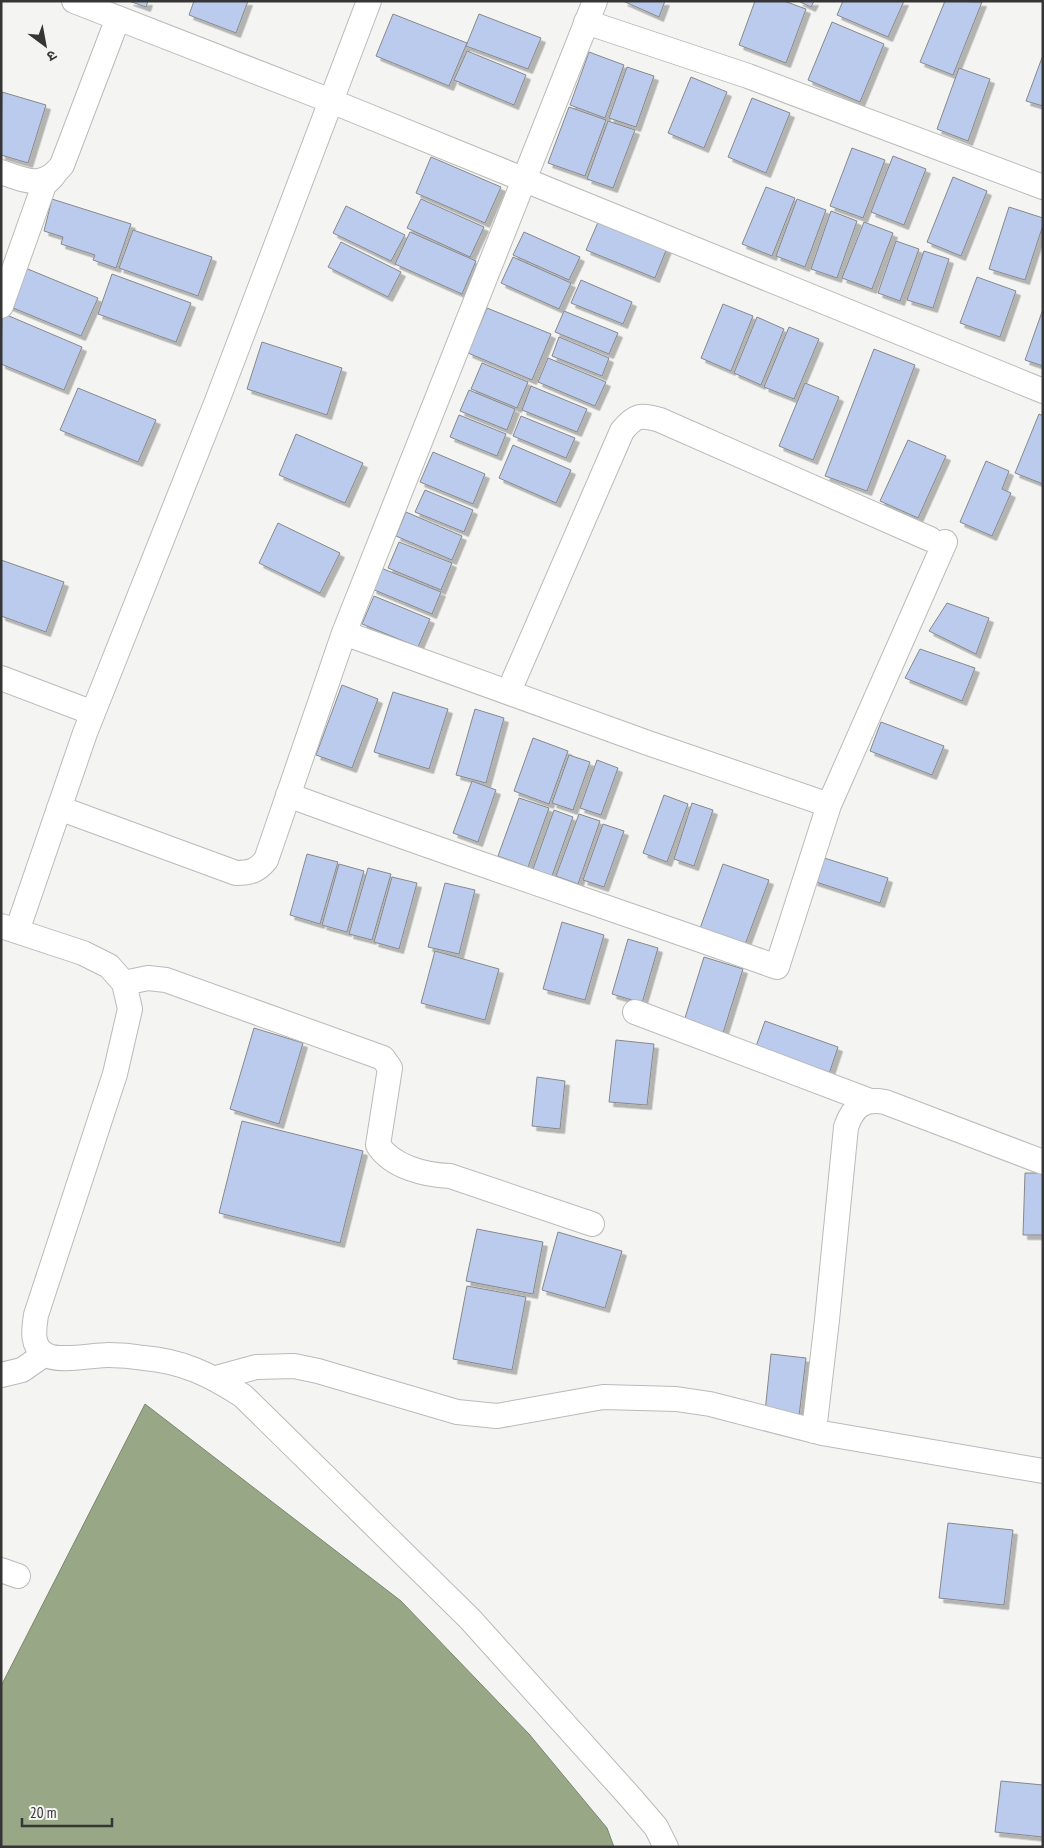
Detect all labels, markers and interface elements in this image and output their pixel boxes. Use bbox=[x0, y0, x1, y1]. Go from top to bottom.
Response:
north arrow bbox=[20, 20, 70, 70]
text: उ bbox=[43, 46, 60, 66]
scale bar bbox=[22, 1796, 112, 1828]
text: 20 m bbox=[30, 1803, 56, 1822]

